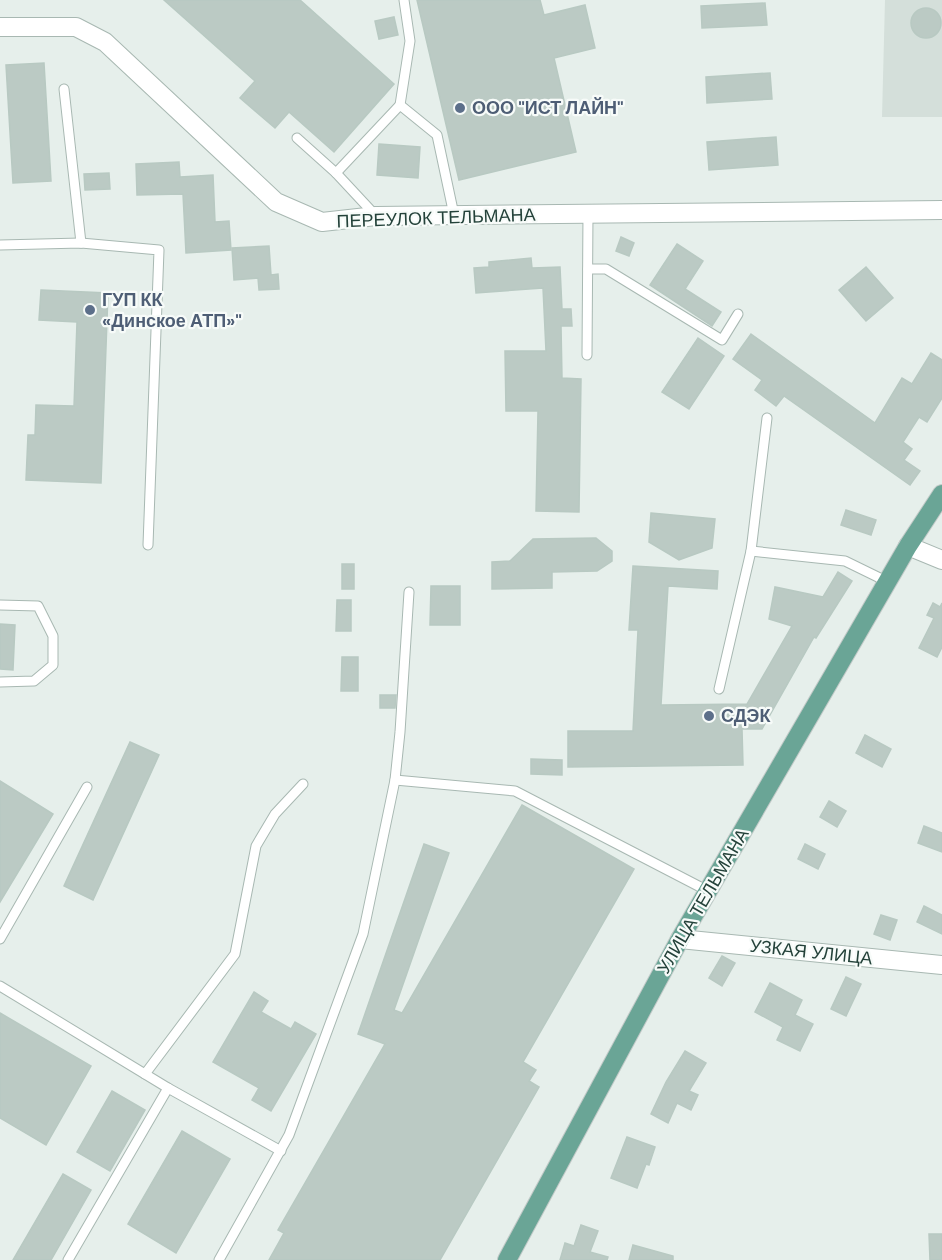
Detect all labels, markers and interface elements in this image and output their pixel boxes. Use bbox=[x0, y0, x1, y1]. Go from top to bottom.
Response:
place label: ООО "ИСТ ЛАЙН" bbox=[472, 96, 624, 120]
marker: ООО "ИСТ ЛАЙН" bbox=[453, 101, 467, 115]
street label: ПЕРЕУЛОК ТЕЛЬМАНА bbox=[336, 203, 536, 233]
place label: ГУП КК «Динское АТП»" bbox=[102, 288, 242, 333]
marker: ГУП КК «Динское АТП»" bbox=[83, 303, 97, 317]
place label: СДЭК bbox=[721, 704, 771, 728]
marker: СДЭК bbox=[702, 709, 716, 723]
street label: УЛИЦА ТЕЛЬМАНА bbox=[652, 824, 754, 978]
street label: УЗКАЯ УЛИЦА bbox=[749, 934, 873, 970]

